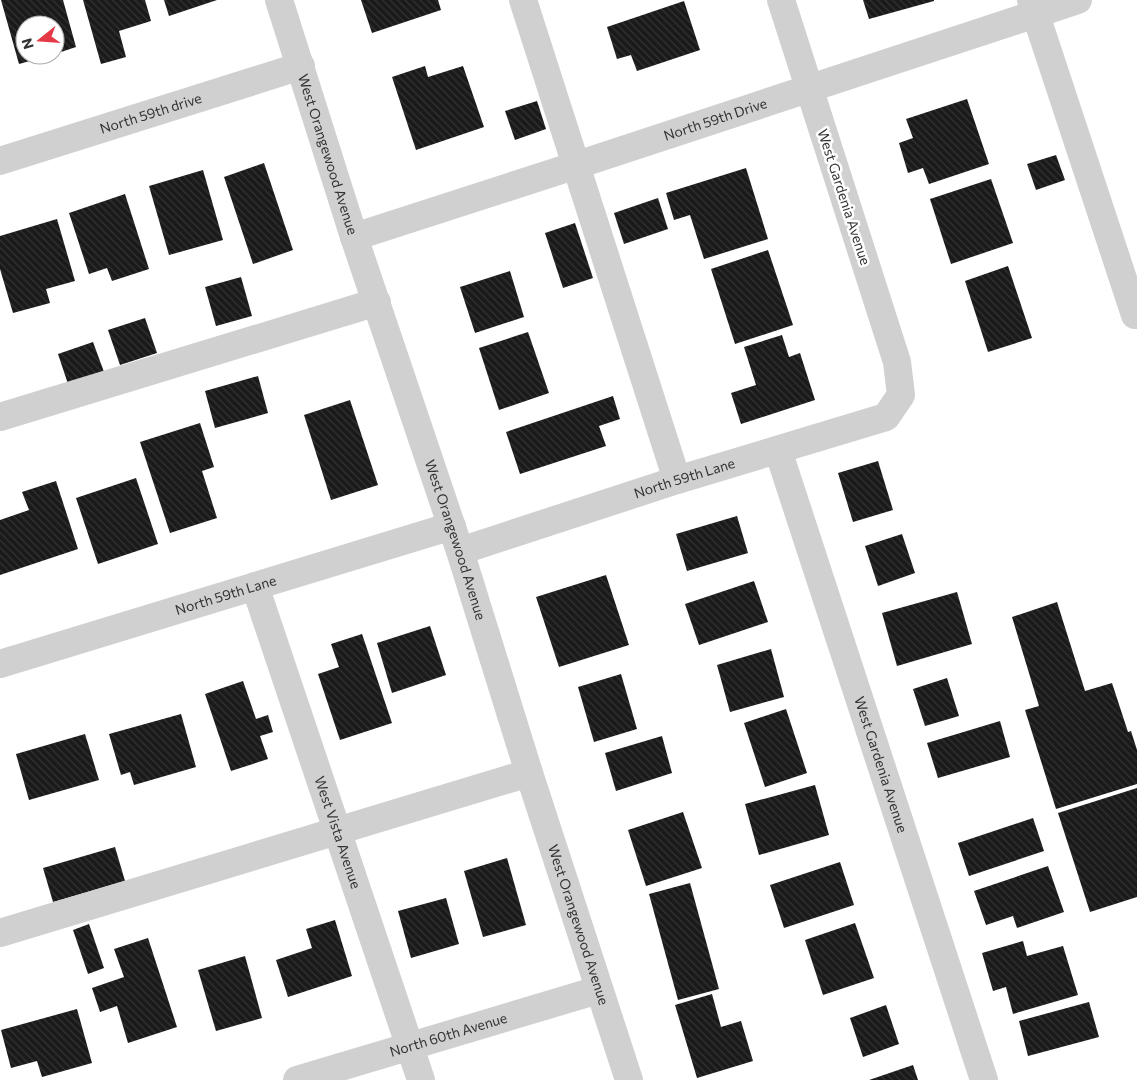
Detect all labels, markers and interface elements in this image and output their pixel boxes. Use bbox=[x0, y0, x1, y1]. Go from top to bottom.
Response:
north arrow bbox=[15, 15, 65, 65]
text: N bbox=[17, 36, 37, 51]
street label: West Orangewood Avenue bbox=[295, 72, 362, 237]
street label: North 59th drive bbox=[98, 89, 203, 137]
street label: North 59th Drive bbox=[661, 94, 769, 144]
street label: West Gardenia Avenue bbox=[814, 127, 875, 267]
street label: North 59th Lane bbox=[632, 454, 737, 502]
street label: West Orangewood Avenue bbox=[422, 457, 490, 622]
street label: North 59th Lane bbox=[173, 571, 278, 618]
street label: West Gardenia Avenue bbox=[851, 694, 912, 835]
street label: West Vista Avenue bbox=[312, 774, 365, 891]
street label: West Orangewood Avenue bbox=[545, 842, 613, 1007]
street label: North 60th Avenue bbox=[387, 1009, 509, 1060]

